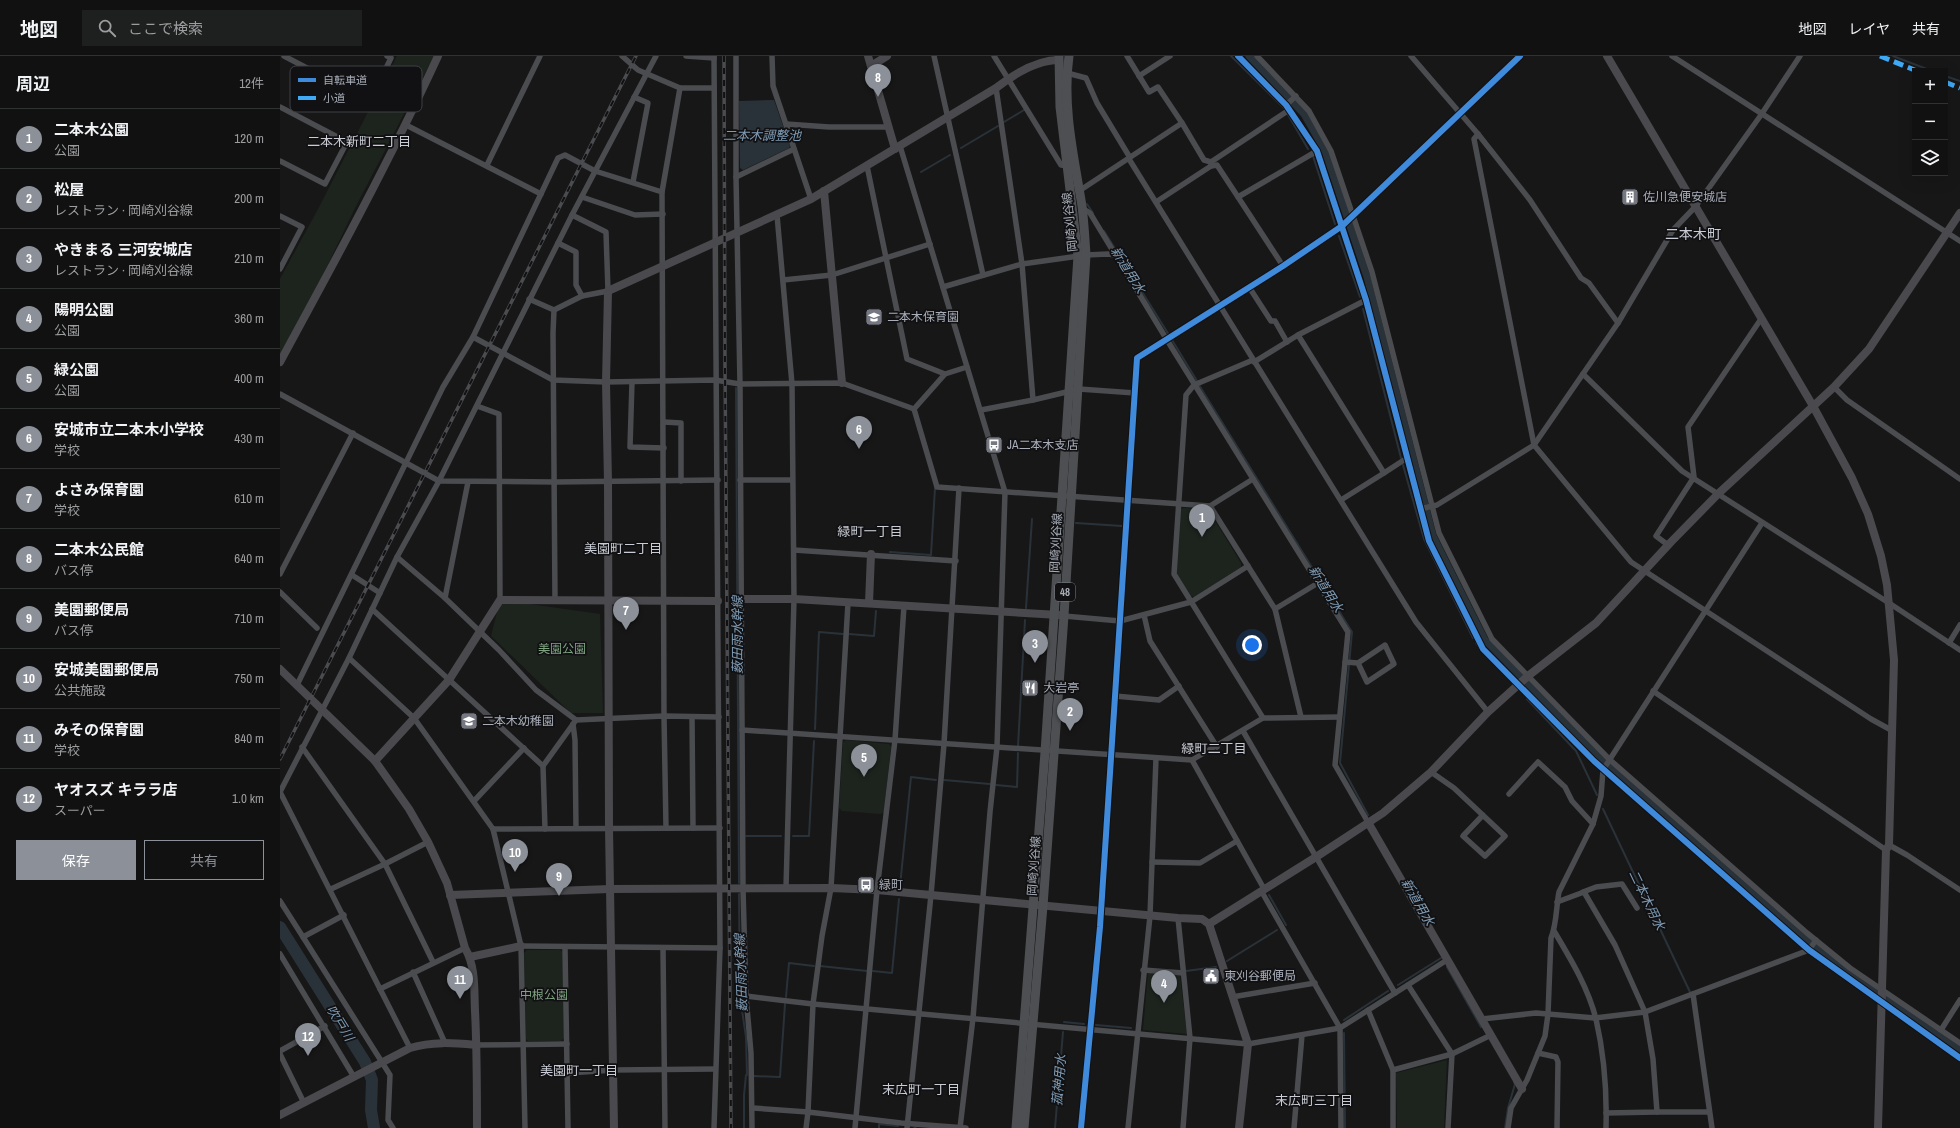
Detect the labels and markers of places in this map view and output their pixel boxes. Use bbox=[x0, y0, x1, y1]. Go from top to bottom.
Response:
pin: 8 bbox=[865, 64, 891, 97]
building icon: 佐川急便安城店 bbox=[1620, 187, 1640, 207]
place label: 佐川急便安城店 bbox=[1643, 189, 1727, 205]
school or university icon: 二本木保育園 bbox=[864, 307, 884, 327]
place label: 二本木保育園 bbox=[887, 309, 959, 325]
pin: 6 bbox=[846, 416, 872, 449]
bus stop icon: JA二本木支店 bbox=[984, 435, 1004, 455]
place label: JA二本木支店 bbox=[1007, 437, 1079, 453]
pin: 1 bbox=[1189, 504, 1215, 537]
pin: 7 bbox=[613, 597, 639, 630]
pin: 3 bbox=[1022, 630, 1048, 663]
restaurant icon: 大岩亭 bbox=[1020, 678, 1040, 698]
place label: 大岩亭 bbox=[1043, 680, 1079, 696]
pin: 2 bbox=[1057, 698, 1083, 731]
school or university icon: 二本木幼稚園 bbox=[459, 711, 479, 731]
place label: 二本木幼稚園 bbox=[482, 713, 554, 729]
pin: 5 bbox=[851, 744, 877, 777]
pin: 10 bbox=[502, 839, 528, 872]
pin: 9 bbox=[546, 863, 572, 896]
bus stop icon: 緑町 bbox=[856, 875, 876, 895]
place label: 緑町 bbox=[879, 877, 903, 893]
pin: 11 bbox=[447, 966, 473, 999]
public building icon: 東刈谷郵便局 bbox=[1201, 966, 1221, 986]
place label: 東刈谷郵便局 bbox=[1224, 968, 1296, 984]
pin: 4 bbox=[1151, 970, 1177, 1003]
pin: 12 bbox=[295, 1023, 321, 1056]

